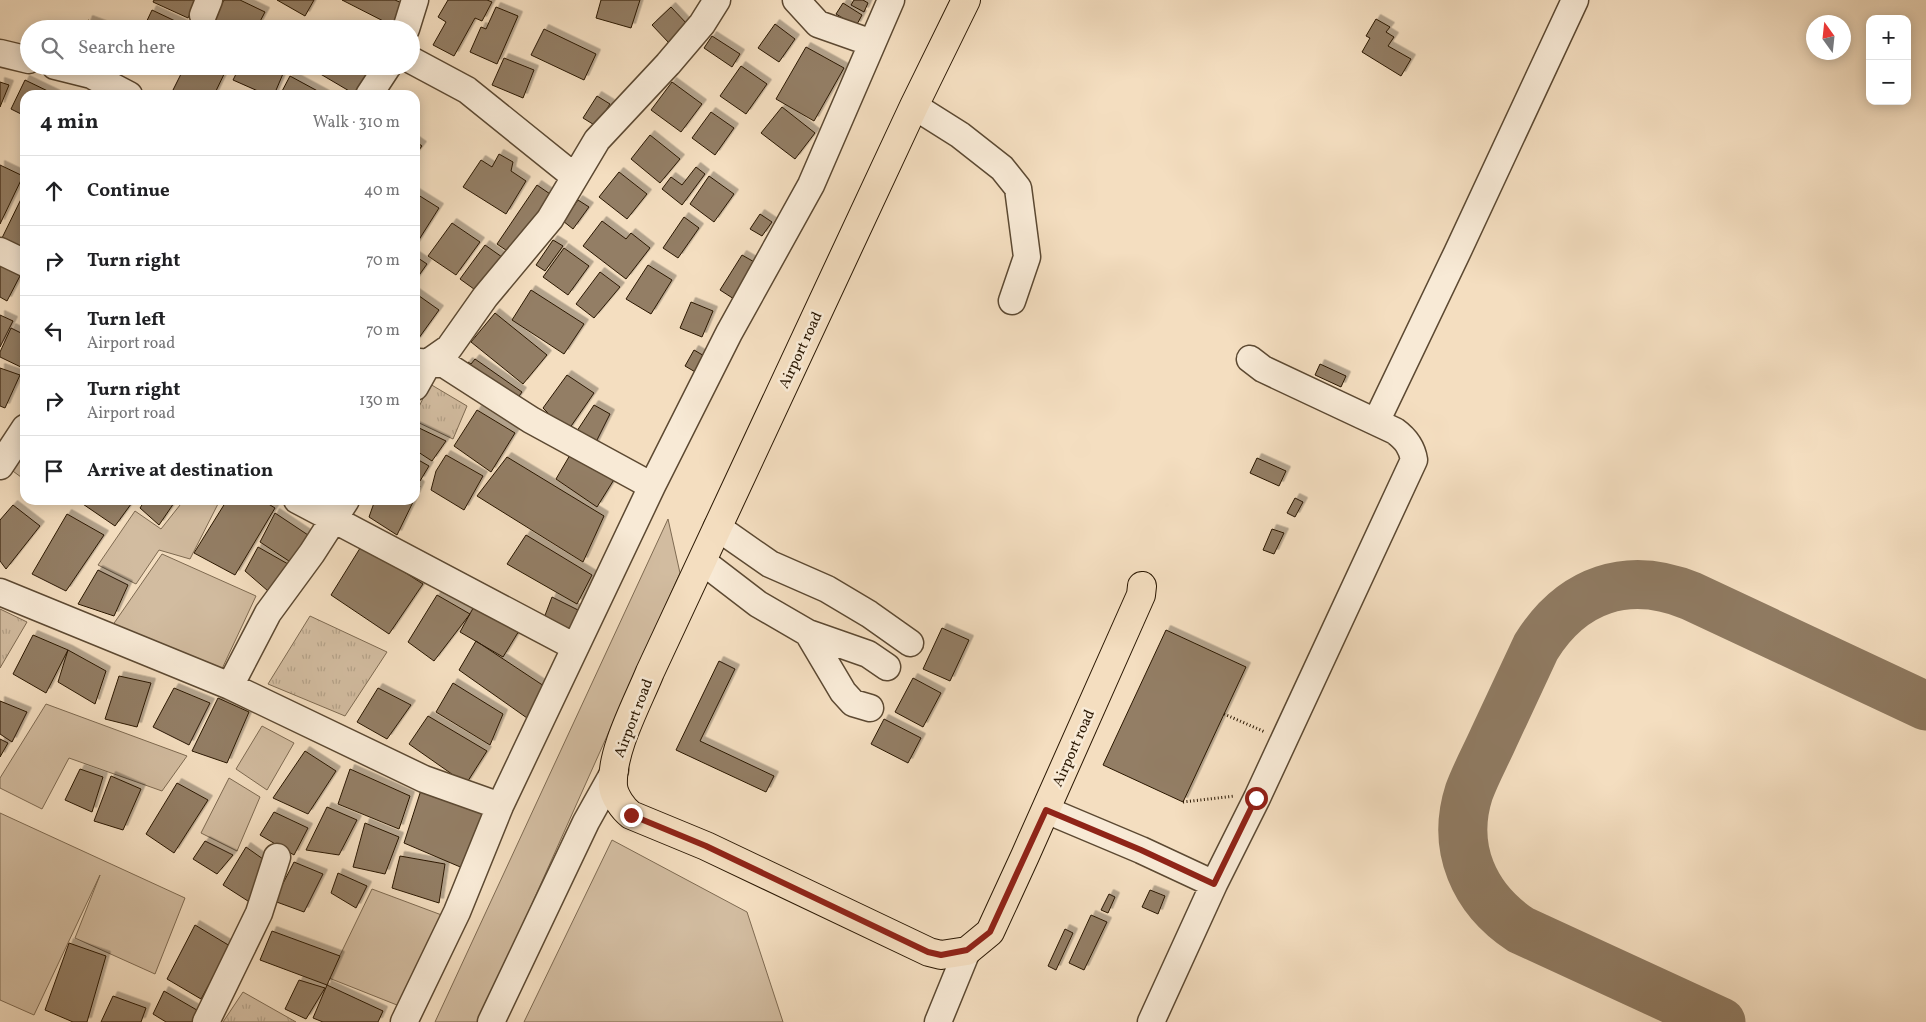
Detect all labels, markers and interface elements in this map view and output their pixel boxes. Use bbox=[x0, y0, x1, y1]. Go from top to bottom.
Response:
north arrow bbox=[1806, 15, 1851, 60]
map controls bbox=[1866, 15, 1911, 105]
button: + bbox=[1866, 15, 1911, 60]
search box bbox=[20, 20, 420, 75]
icon: search bbox=[38, 34, 66, 62]
text: Search here bbox=[78, 35, 175, 61]
button: − bbox=[1866, 60, 1911, 105]
text: 4 min bbox=[40, 108, 99, 137]
text: Walk · 310 m bbox=[313, 112, 400, 134]
icon: ahead bbox=[40, 177, 68, 205]
text: Continue bbox=[87, 178, 170, 204]
text: 40 m bbox=[364, 180, 400, 202]
icon: right bbox=[40, 247, 68, 275]
text: Turn right bbox=[87, 248, 180, 274]
text: 70 m bbox=[366, 250, 400, 272]
text: Turn left bbox=[87, 307, 166, 333]
street label: Airport road bbox=[774, 309, 828, 393]
icon: left bbox=[40, 317, 68, 345]
text: 70 m bbox=[366, 320, 400, 342]
text: Airport road bbox=[87, 333, 175, 355]
text: Turn right bbox=[87, 377, 180, 403]
icon: right bbox=[40, 387, 68, 415]
text: 130 m bbox=[359, 390, 400, 412]
text: Airport road bbox=[87, 403, 175, 425]
icon: arrive bbox=[40, 457, 68, 485]
text: Arrive at destination bbox=[87, 458, 273, 484]
street label: Airport road bbox=[610, 676, 659, 761]
street label: Airport road bbox=[1048, 707, 1101, 791]
route start bbox=[1245, 787, 1268, 810]
route end bbox=[620, 804, 643, 827]

